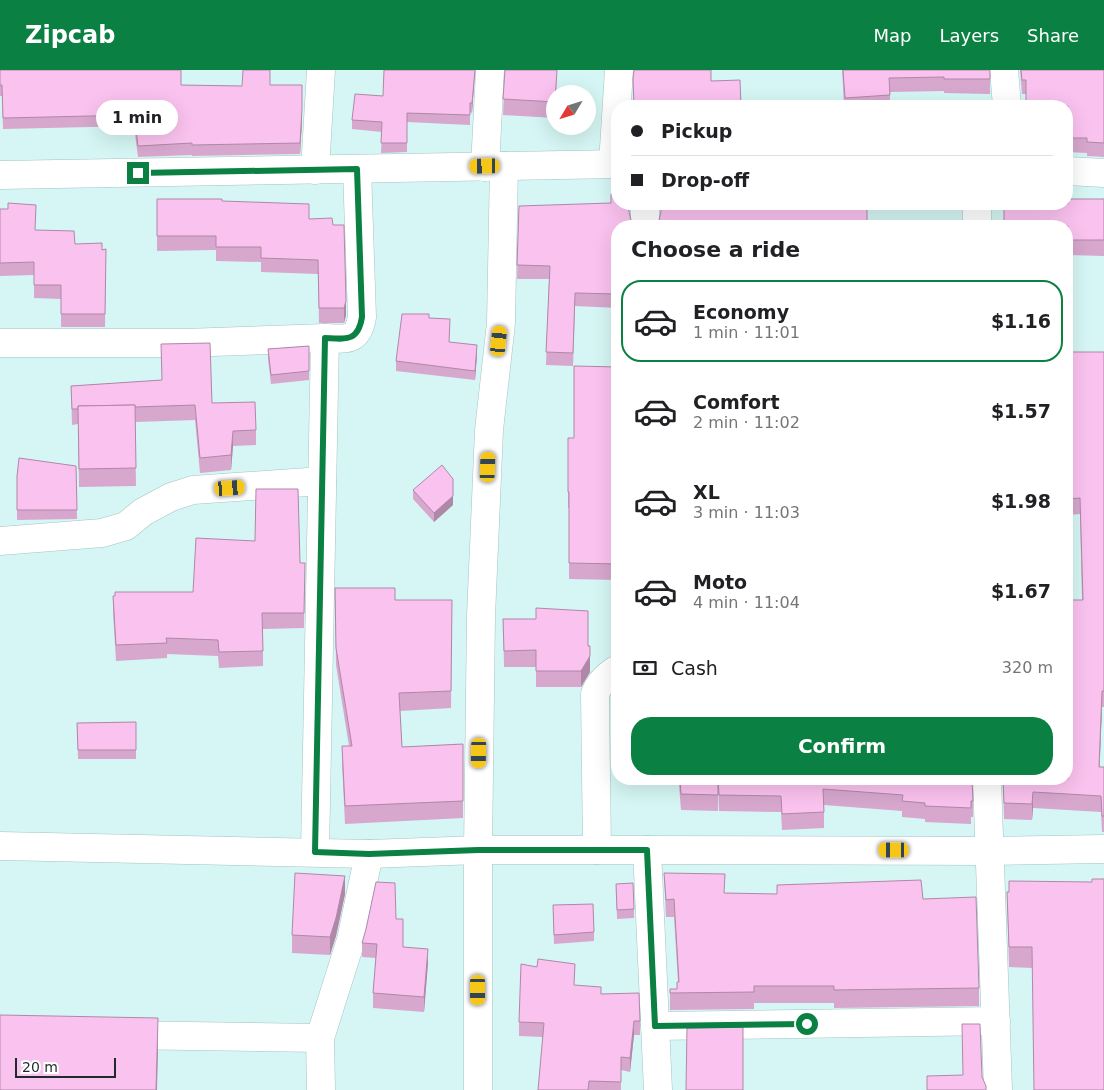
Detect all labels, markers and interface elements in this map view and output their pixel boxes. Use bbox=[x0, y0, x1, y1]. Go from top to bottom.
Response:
text: Zipcab bbox=[25, 21, 115, 49]
text: Map bbox=[873, 25, 911, 46]
text: Layers bbox=[939, 25, 999, 46]
text: Share bbox=[1027, 25, 1079, 46]
north arrow bbox=[546, 85, 596, 135]
map controls bbox=[546, 85, 596, 135]
callout: 1 min bbox=[97, 101, 179, 136]
text: 1 min bbox=[112, 108, 162, 127]
text: Pickup bbox=[661, 120, 732, 142]
car bbox=[469, 158, 500, 174]
route end bbox=[127, 162, 149, 184]
text: Drop-off bbox=[661, 169, 749, 191]
text: Choose a ride bbox=[631, 237, 800, 262]
icon: car bbox=[633, 299, 678, 344]
text: Economy bbox=[693, 301, 789, 323]
text: $1.16 bbox=[991, 310, 1051, 332]
text: 1 min · 11:01 bbox=[693, 323, 800, 342]
car bbox=[489, 325, 508, 357]
icon: car bbox=[633, 389, 678, 434]
text: Comfort bbox=[693, 391, 780, 413]
text: $1.57 bbox=[991, 400, 1051, 422]
text: 2 min · 11:02 bbox=[693, 413, 800, 432]
car bbox=[479, 452, 496, 482]
car bbox=[214, 479, 245, 497]
icon: car bbox=[633, 479, 678, 524]
text: XL bbox=[693, 481, 720, 503]
text: $1.98 bbox=[991, 490, 1051, 512]
text: 3 min · 11:03 bbox=[693, 503, 800, 522]
icon: car bbox=[633, 569, 678, 614]
text: Moto bbox=[693, 571, 747, 593]
text: $1.67 bbox=[991, 580, 1051, 602]
text: 4 min · 11:04 bbox=[693, 593, 800, 612]
icon: cash bbox=[631, 654, 659, 682]
text: Cash bbox=[671, 657, 718, 679]
text: 320 m bbox=[1002, 658, 1053, 677]
button: Confirm bbox=[631, 717, 1053, 775]
car bbox=[471, 738, 486, 768]
car bbox=[879, 843, 909, 858]
car bbox=[470, 975, 485, 1005]
route start bbox=[796, 1013, 818, 1035]
scale bar bbox=[15, 1055, 116, 1078]
text: 20 m bbox=[22, 1059, 58, 1075]

